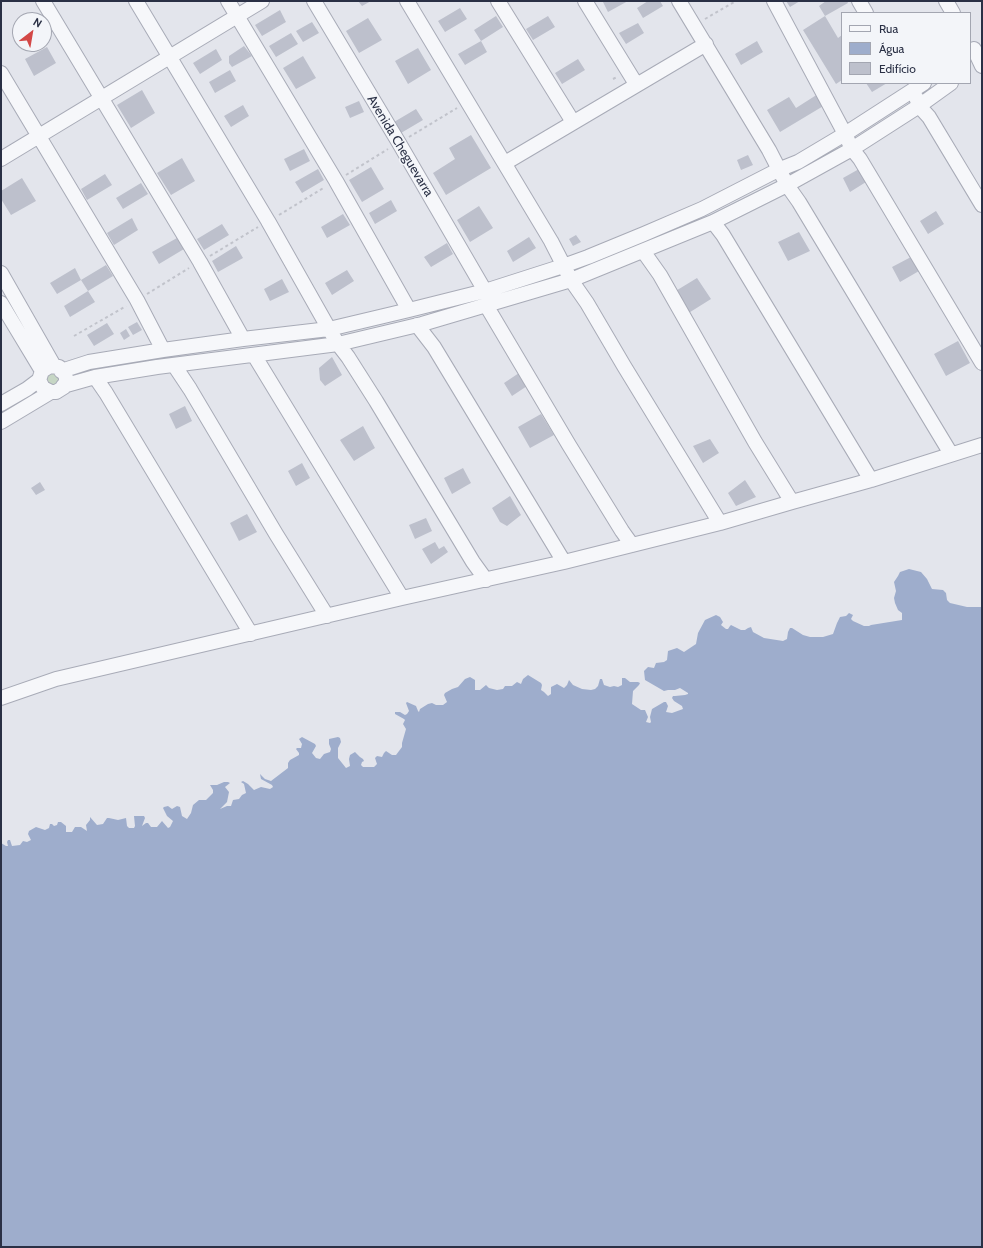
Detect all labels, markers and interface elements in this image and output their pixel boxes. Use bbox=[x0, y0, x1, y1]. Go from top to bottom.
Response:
north arrow bbox=[12, 12, 52, 52]
legend bbox=[841, 12, 971, 84]
text: N bbox=[31, 15, 45, 31]
text: Rua bbox=[879, 21, 898, 36]
text: Água bbox=[879, 41, 904, 56]
text: Edifício bbox=[879, 61, 916, 76]
street label: Avenida Cheguevarra bbox=[364, 93, 436, 199]

